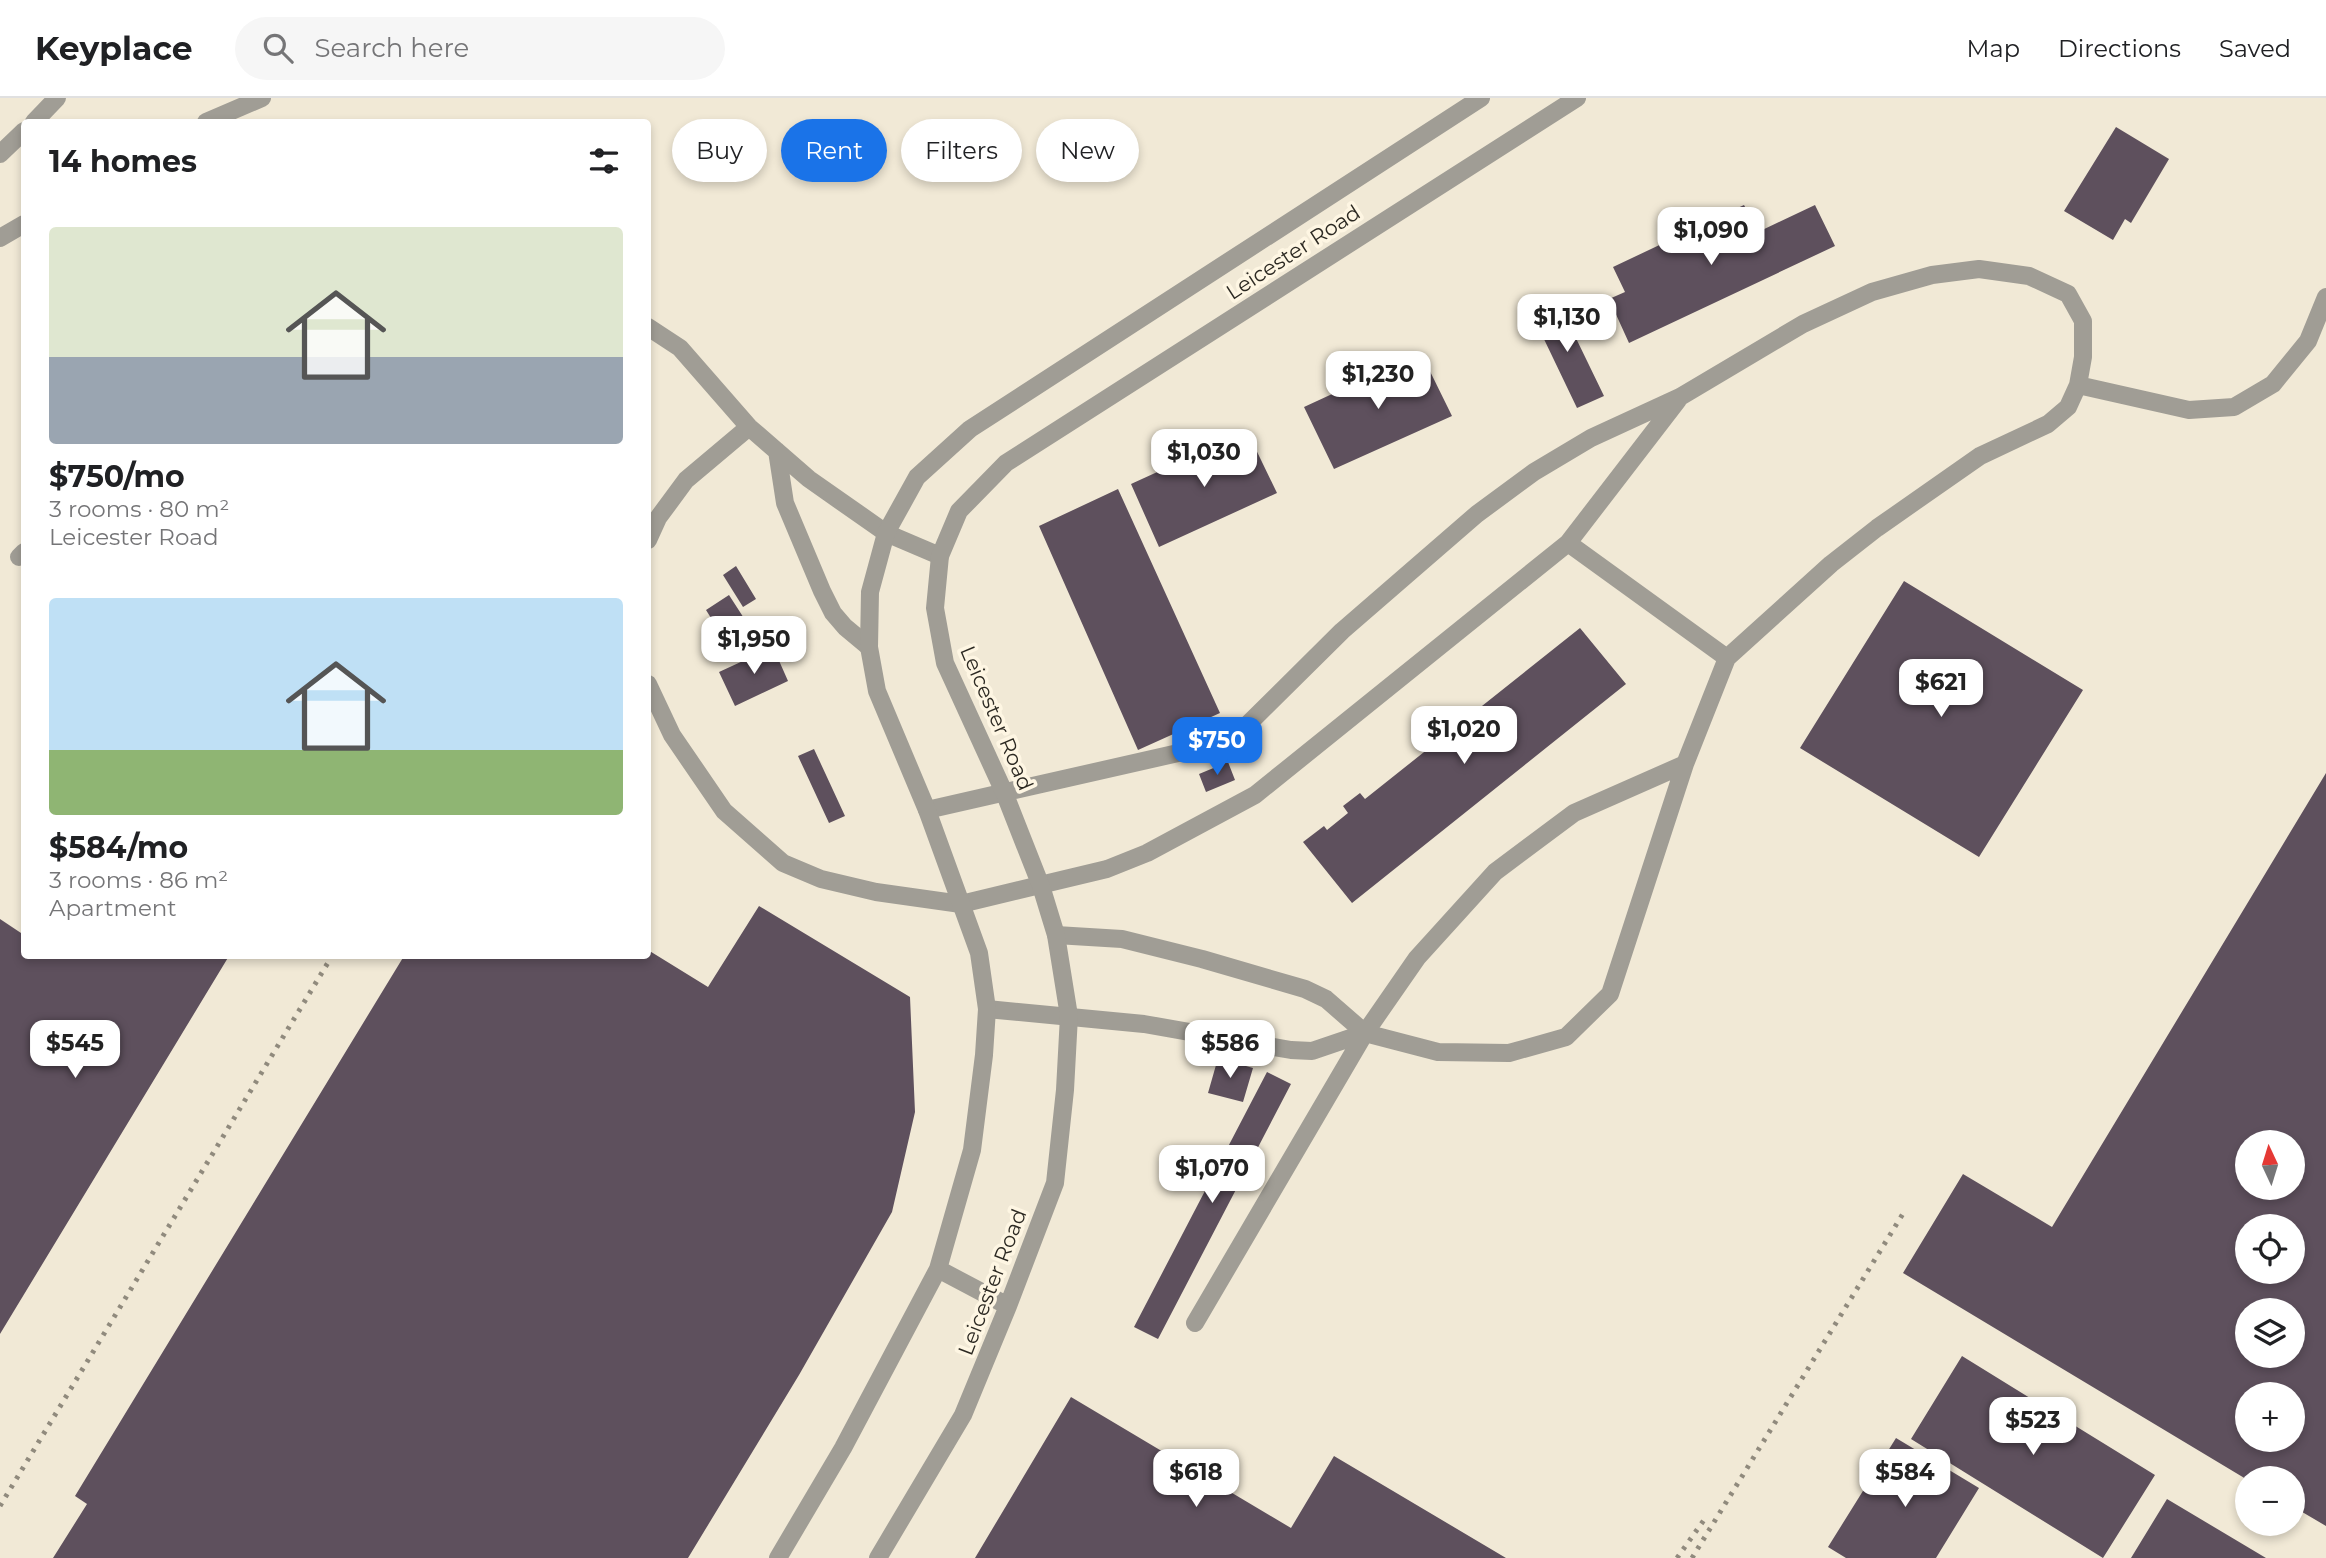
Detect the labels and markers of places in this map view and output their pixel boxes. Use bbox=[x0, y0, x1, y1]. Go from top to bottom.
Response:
pin: $1,090 bbox=[1654, 208, 1768, 267]
pin: $1,130 bbox=[1510, 294, 1624, 354]
pin: $1,230 bbox=[1321, 352, 1435, 411]
pin: $1,030 bbox=[1147, 430, 1261, 489]
pin: $1,950 bbox=[697, 616, 811, 676]
pin: $621 bbox=[1900, 660, 1982, 719]
pin: $1,020 bbox=[1407, 706, 1521, 766]
pin: $750 bbox=[1176, 718, 1258, 777]
pin: $545 bbox=[34, 1020, 116, 1080]
pin: $586 bbox=[1189, 1020, 1271, 1080]
pin: $1,070 bbox=[1155, 1146, 1269, 1205]
pin: $523 bbox=[1992, 1398, 2074, 1457]
pin: $618 bbox=[1155, 1450, 1237, 1509]
pin: $584 bbox=[1864, 1450, 1946, 1509]

